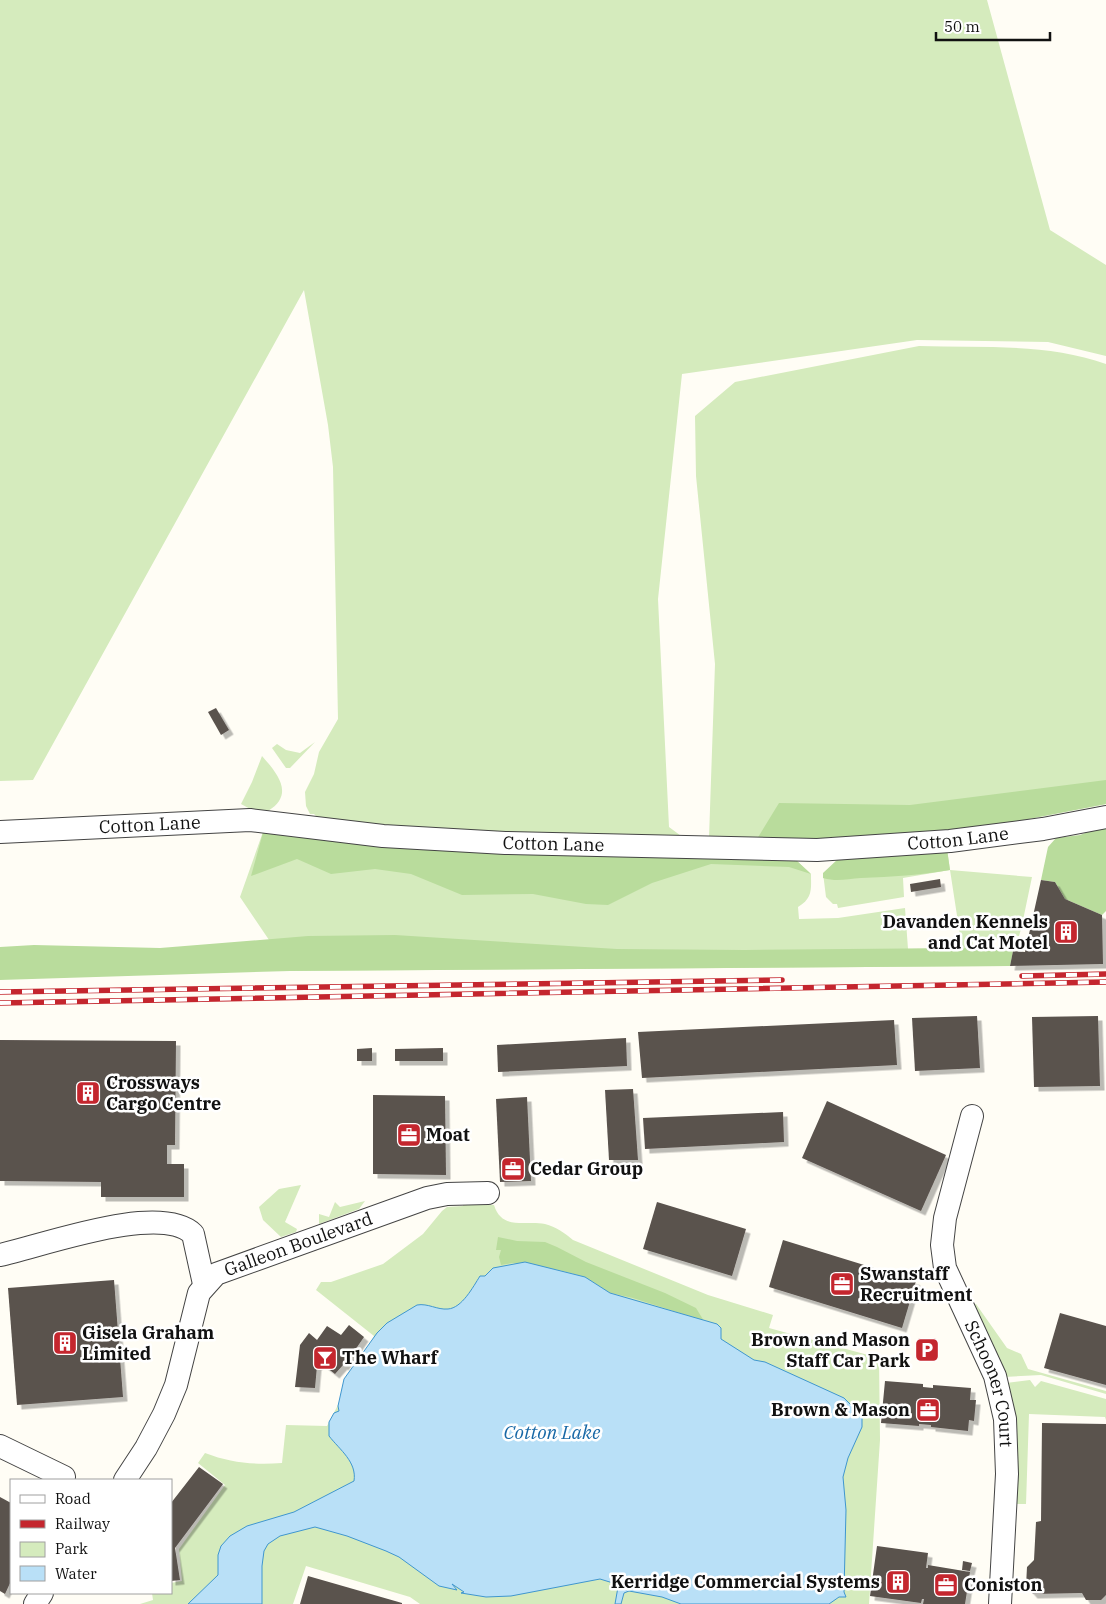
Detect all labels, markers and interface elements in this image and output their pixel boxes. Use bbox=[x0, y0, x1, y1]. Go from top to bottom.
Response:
scale bar bbox=[936, 10, 1050, 42]
text: 50 m bbox=[944, 17, 980, 36]
street label: Cotton Lane bbox=[98, 810, 201, 838]
street label: Cotton Lane bbox=[907, 822, 1010, 855]
street label: Cotton Lane bbox=[502, 831, 605, 856]
place label: Davanden Kennels and Cat Motel bbox=[882, 910, 1048, 954]
building icon: Davanden Kennels and Cat Motel bbox=[1053, 919, 1079, 945]
place label: Crossways Cargo Centre bbox=[106, 1071, 221, 1115]
building icon: Crossways Cargo Centre bbox=[75, 1080, 101, 1106]
office icon: Moat bbox=[396, 1122, 422, 1148]
place label: Moat bbox=[426, 1123, 470, 1146]
office icon: Cedar Group bbox=[500, 1156, 526, 1182]
place label: Cedar Group bbox=[530, 1157, 643, 1180]
street label: Galleon Boulevard bbox=[221, 1207, 375, 1281]
place label: Swanstaff Recruitment bbox=[860, 1262, 973, 1306]
office icon: Swanstaff Recruitment bbox=[829, 1271, 855, 1297]
street label: Schooner Court bbox=[960, 1316, 1018, 1448]
place label: Gisela Graham Limited bbox=[82, 1321, 215, 1365]
place label: Brown and Mason Staff Car Park bbox=[751, 1328, 911, 1372]
building icon: Gisela Graham Limited bbox=[52, 1330, 78, 1356]
parking icon: Brown and Mason Staff Car Park bbox=[914, 1337, 940, 1363]
bar icon: The Wharf bbox=[312, 1345, 338, 1371]
place label: The Wharf bbox=[342, 1346, 440, 1369]
office icon: Brown & Mason bbox=[915, 1397, 941, 1423]
place label: Brown & Mason bbox=[771, 1398, 910, 1421]
water label: Cotton Lake bbox=[504, 1420, 601, 1444]
legend bbox=[10, 1479, 172, 1594]
text: Road bbox=[55, 1489, 91, 1508]
text: Railway bbox=[55, 1514, 110, 1533]
text: Park bbox=[55, 1539, 88, 1558]
text: Water bbox=[55, 1564, 97, 1583]
building icon: Kerridge Commercial Systems bbox=[885, 1569, 911, 1595]
place label: Kerridge Commercial Systems bbox=[611, 1570, 880, 1593]
office icon: Coniston bbox=[933, 1572, 959, 1598]
place label: Coniston bbox=[964, 1573, 1042, 1596]

